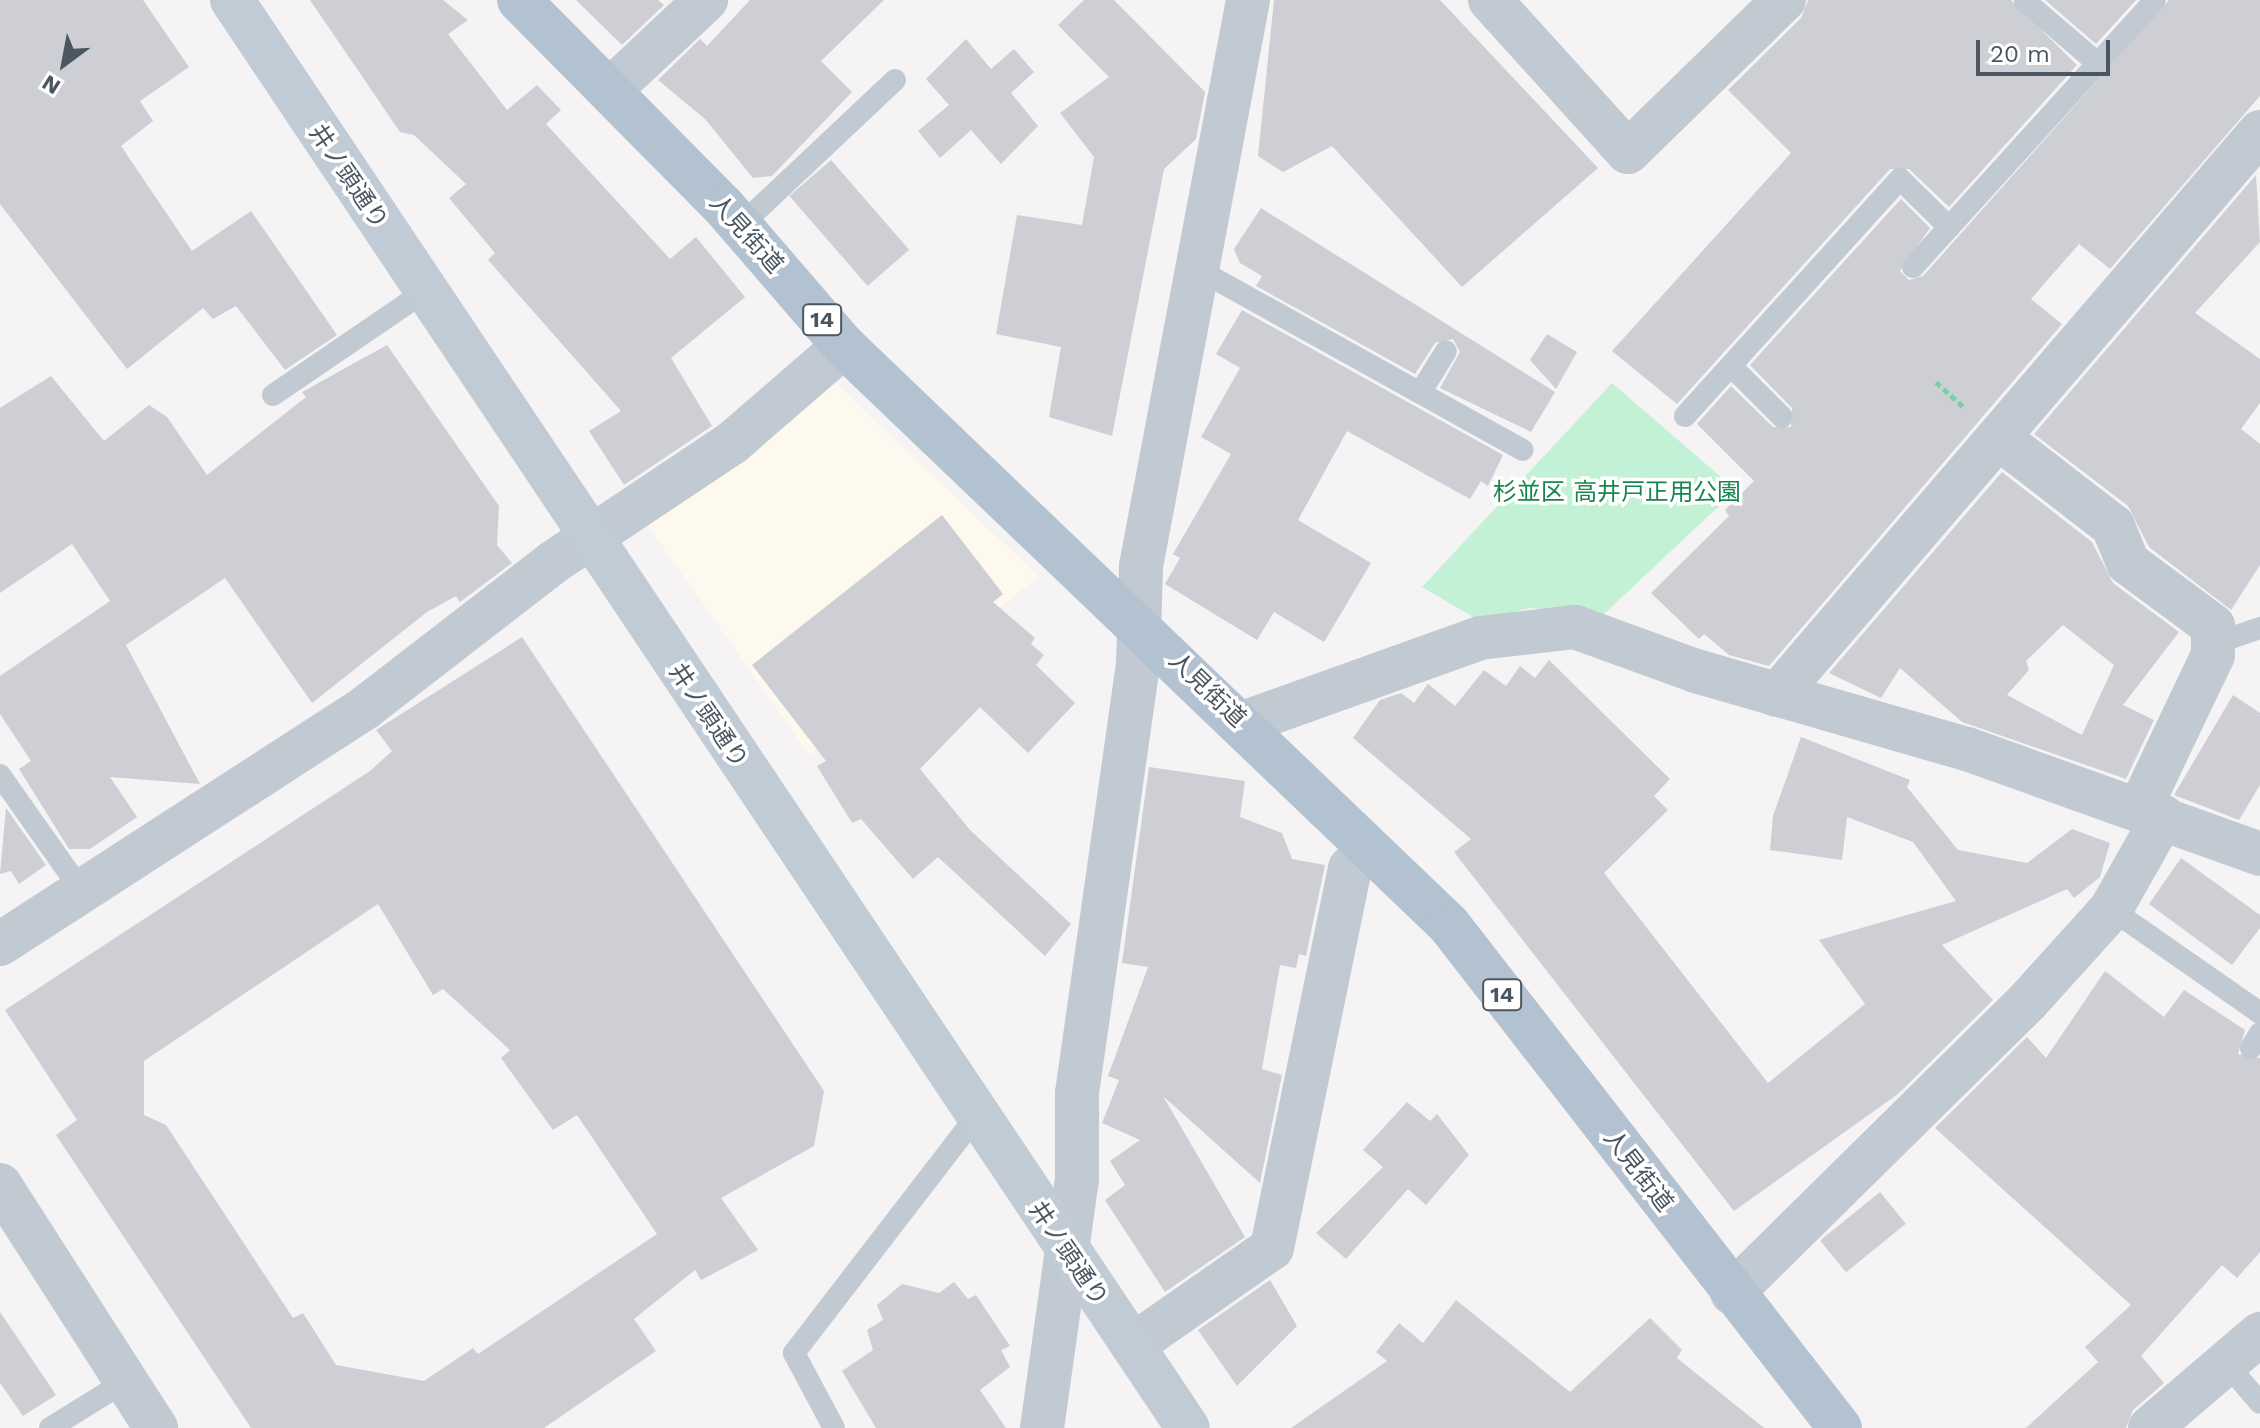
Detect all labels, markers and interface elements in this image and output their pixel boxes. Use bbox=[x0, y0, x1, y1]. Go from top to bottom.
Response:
north arrow bbox=[24, 24, 104, 104]
scale bar bbox=[1980, 24, 2114, 74]
text: 20 m bbox=[1990, 40, 2050, 68]
text: N bbox=[37, 70, 65, 100]
street label: 井ノ頭通り bbox=[303, 119, 393, 235]
street label: 人見街道 bbox=[703, 189, 789, 279]
road number: 14 bbox=[802, 302, 842, 338]
park label: 杉並区 高井戸正用公園 bbox=[1493, 479, 1741, 507]
street label: 人見街道 bbox=[1162, 646, 1252, 734]
street label: 井ノ頭通り bbox=[663, 658, 753, 774]
road number: 14 bbox=[1482, 977, 1522, 1013]
street label: 人見街道 bbox=[1597, 1124, 1679, 1218]
street label: 井ノ頭通り bbox=[1023, 1196, 1113, 1312]

